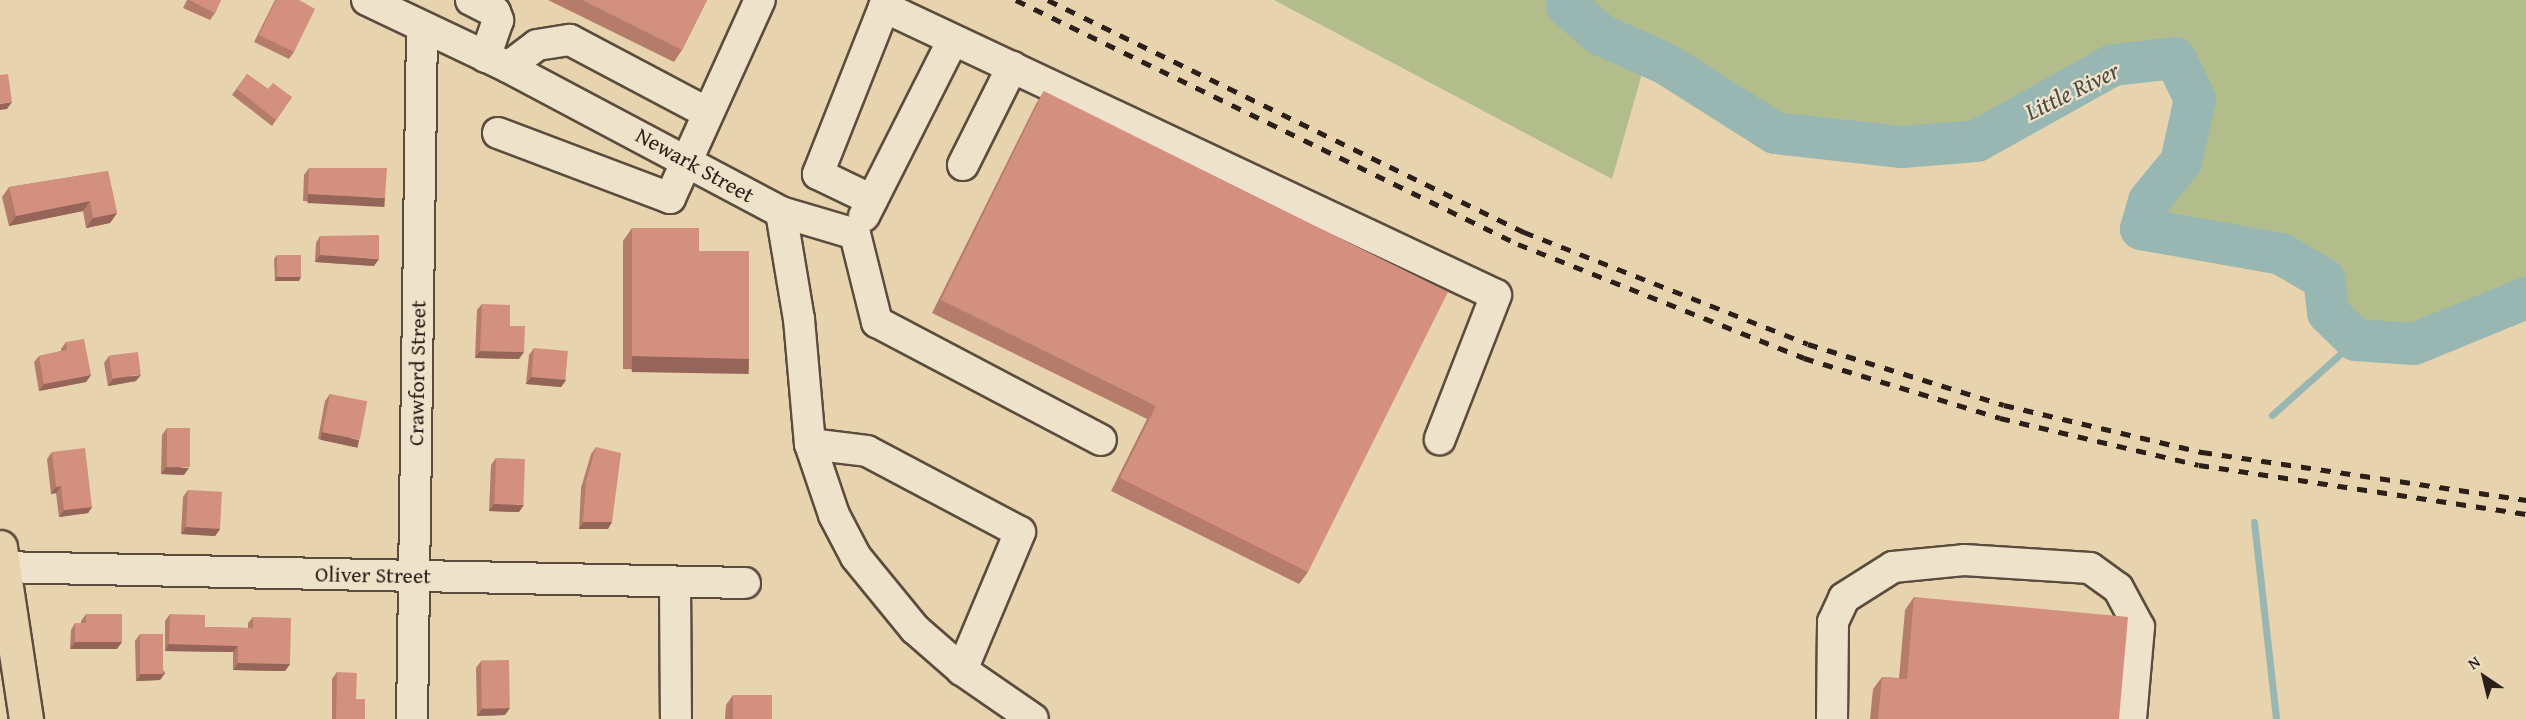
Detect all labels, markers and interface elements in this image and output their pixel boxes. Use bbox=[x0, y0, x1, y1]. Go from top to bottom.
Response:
water label: Little River bbox=[2020, 56, 2124, 126]
street label: Newark Street bbox=[631, 122, 759, 208]
street label: Crawford Street bbox=[403, 300, 431, 446]
street label: Oliver Street bbox=[315, 561, 431, 589]
north arrow bbox=[2454, 647, 2514, 707]
text: N bbox=[2462, 649, 2485, 675]

